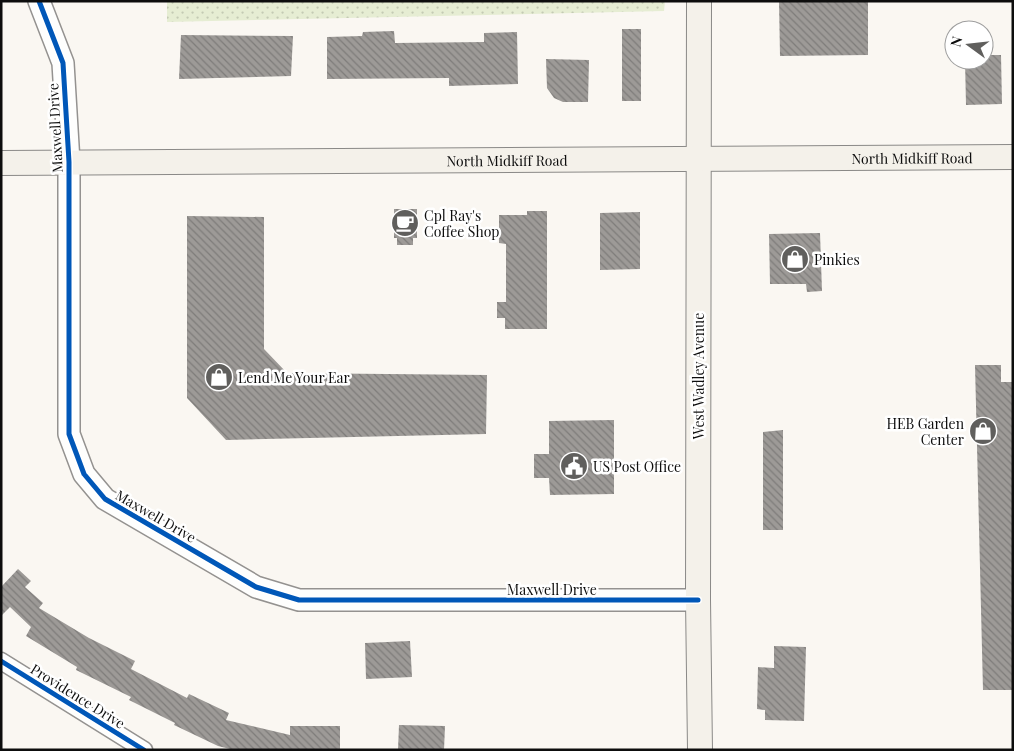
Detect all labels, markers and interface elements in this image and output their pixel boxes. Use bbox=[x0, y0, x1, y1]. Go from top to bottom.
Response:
north arrow bbox=[944, 20, 994, 70]
text: N bbox=[945, 34, 966, 49]
street label: Maxwell Drive bbox=[43, 83, 67, 173]
street label: North Midkiff Road bbox=[851, 148, 973, 167]
street label: North Midkiff Road bbox=[446, 150, 568, 170]
place label: Cpl Ray's Coffee Shop bbox=[424, 206, 499, 241]
cafe icon: Cpl Ray's Coffee Shop bbox=[390, 208, 420, 238]
shop icon: Pinkies bbox=[780, 244, 810, 274]
place label: Pinkies bbox=[814, 250, 860, 269]
street label: West Wadley Avenue bbox=[689, 313, 708, 440]
shop icon: Lend Me Your Ear bbox=[204, 362, 234, 392]
place label: Lend Me Your Ear bbox=[238, 368, 350, 387]
place label: HEB Garden Center bbox=[886, 414, 965, 449]
shop icon: HEB Garden Center bbox=[968, 416, 998, 446]
public building icon: US Post Office bbox=[559, 451, 589, 481]
place label: US Post Office bbox=[593, 457, 681, 476]
street label: Maxwell Drive bbox=[112, 485, 200, 547]
street label: Maxwell Drive bbox=[507, 580, 597, 599]
street label: Providence Drive bbox=[27, 659, 129, 733]

